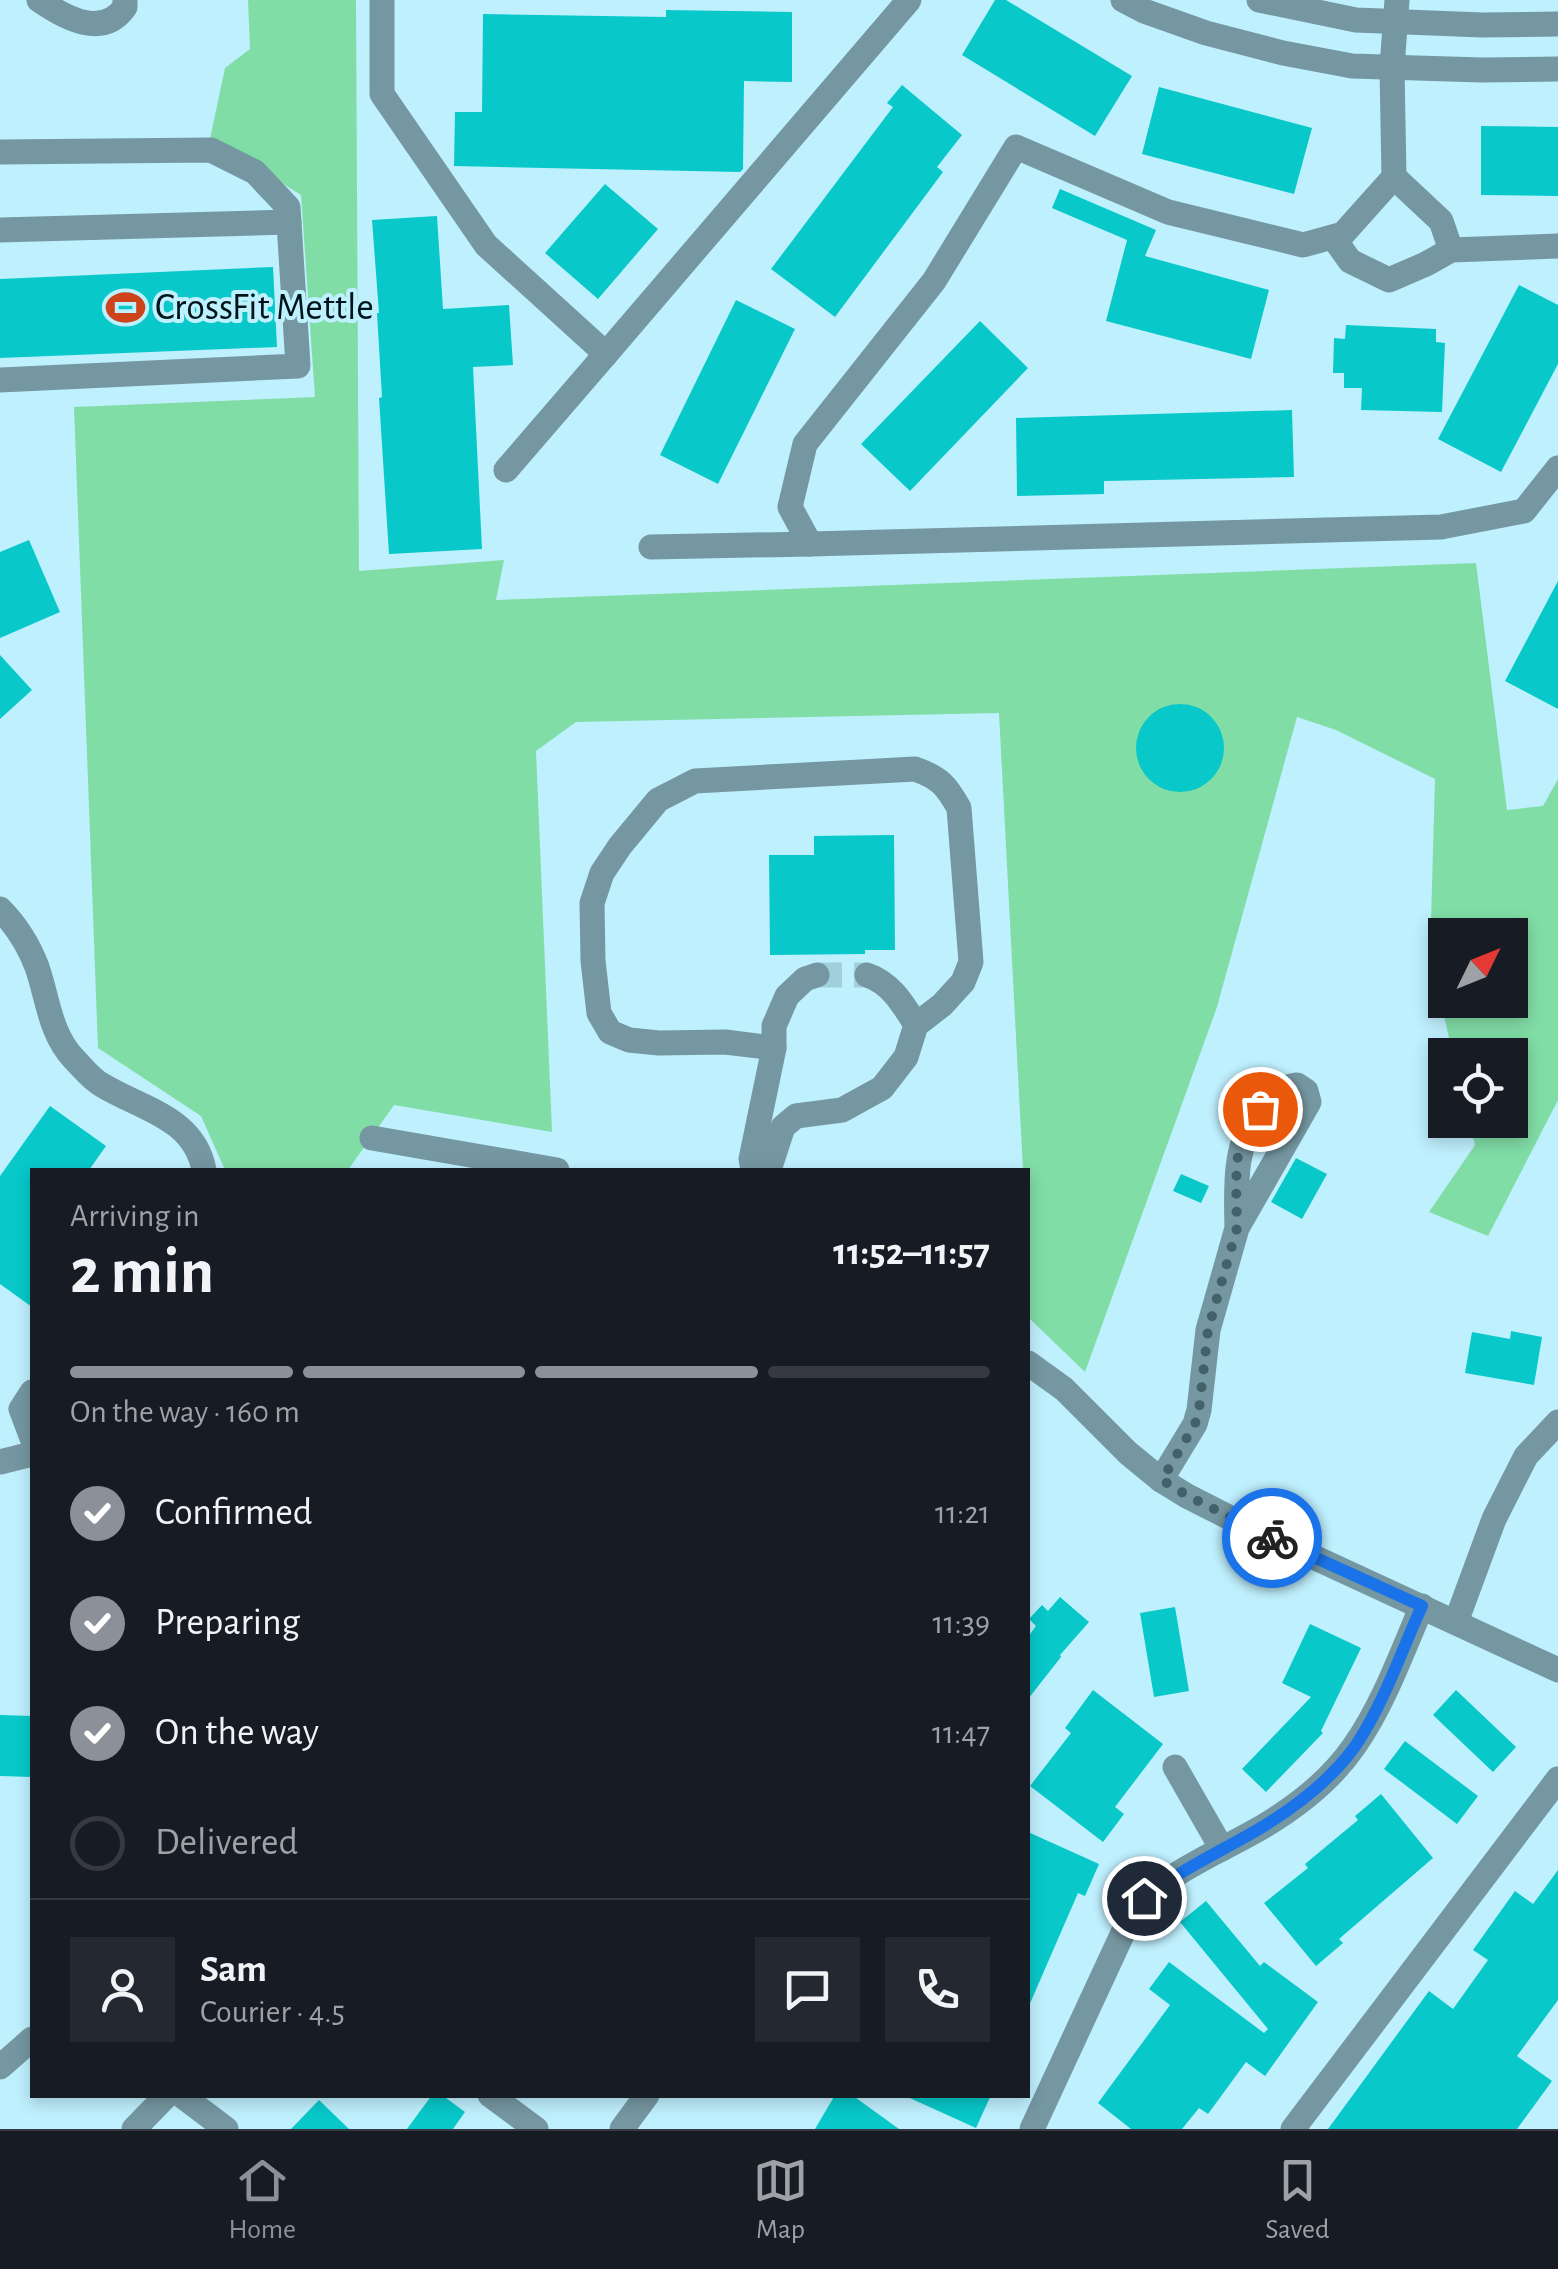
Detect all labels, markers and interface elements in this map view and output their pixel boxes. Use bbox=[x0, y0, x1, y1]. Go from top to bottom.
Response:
sports icon: CrossFit Mettle bbox=[104, 287, 146, 329]
place label: CrossFit Mettle bbox=[155, 289, 374, 327]
north arrow bbox=[1428, 918, 1528, 1018]
map controls bbox=[1428, 918, 1528, 1138]
button: locate bbox=[1428, 1038, 1528, 1138]
pin bbox=[1218, 1067, 1303, 1152]
icon: bag bbox=[1233, 1082, 1288, 1137]
text: Arriving in bbox=[70, 1200, 199, 1232]
text: 11:52–11:57 bbox=[833, 1234, 990, 1272]
text: 2 min bbox=[70, 1240, 214, 1305]
text: On the way · 160 m bbox=[70, 1396, 300, 1428]
icon: check bbox=[70, 1486, 125, 1541]
courier bbox=[1222, 1488, 1322, 1588]
text: Confirmed bbox=[155, 1494, 312, 1532]
text: 11:21 bbox=[935, 1497, 990, 1529]
icon: bike bbox=[1245, 1511, 1300, 1566]
icon: check bbox=[70, 1596, 125, 1651]
text: Preparing bbox=[155, 1604, 300, 1642]
text: 11:39 bbox=[932, 1607, 990, 1639]
icon: check bbox=[70, 1706, 125, 1761]
text: On the way bbox=[155, 1714, 319, 1752]
text: 11:47 bbox=[932, 1717, 990, 1749]
text: Delivered bbox=[155, 1824, 298, 1862]
pin bbox=[1102, 1856, 1187, 1941]
icon: home bbox=[1117, 1871, 1172, 1926]
button: person bbox=[70, 1937, 175, 2042]
button: chat bbox=[755, 1937, 860, 2042]
button: phone bbox=[885, 1937, 990, 2042]
text: Sam bbox=[200, 1951, 267, 1989]
text: Courier · 4.5 bbox=[200, 1996, 345, 2028]
tab: Home bbox=[229, 2153, 296, 2247]
tab: Map bbox=[753, 2153, 808, 2247]
tab: Saved bbox=[1265, 2153, 1329, 2247]

